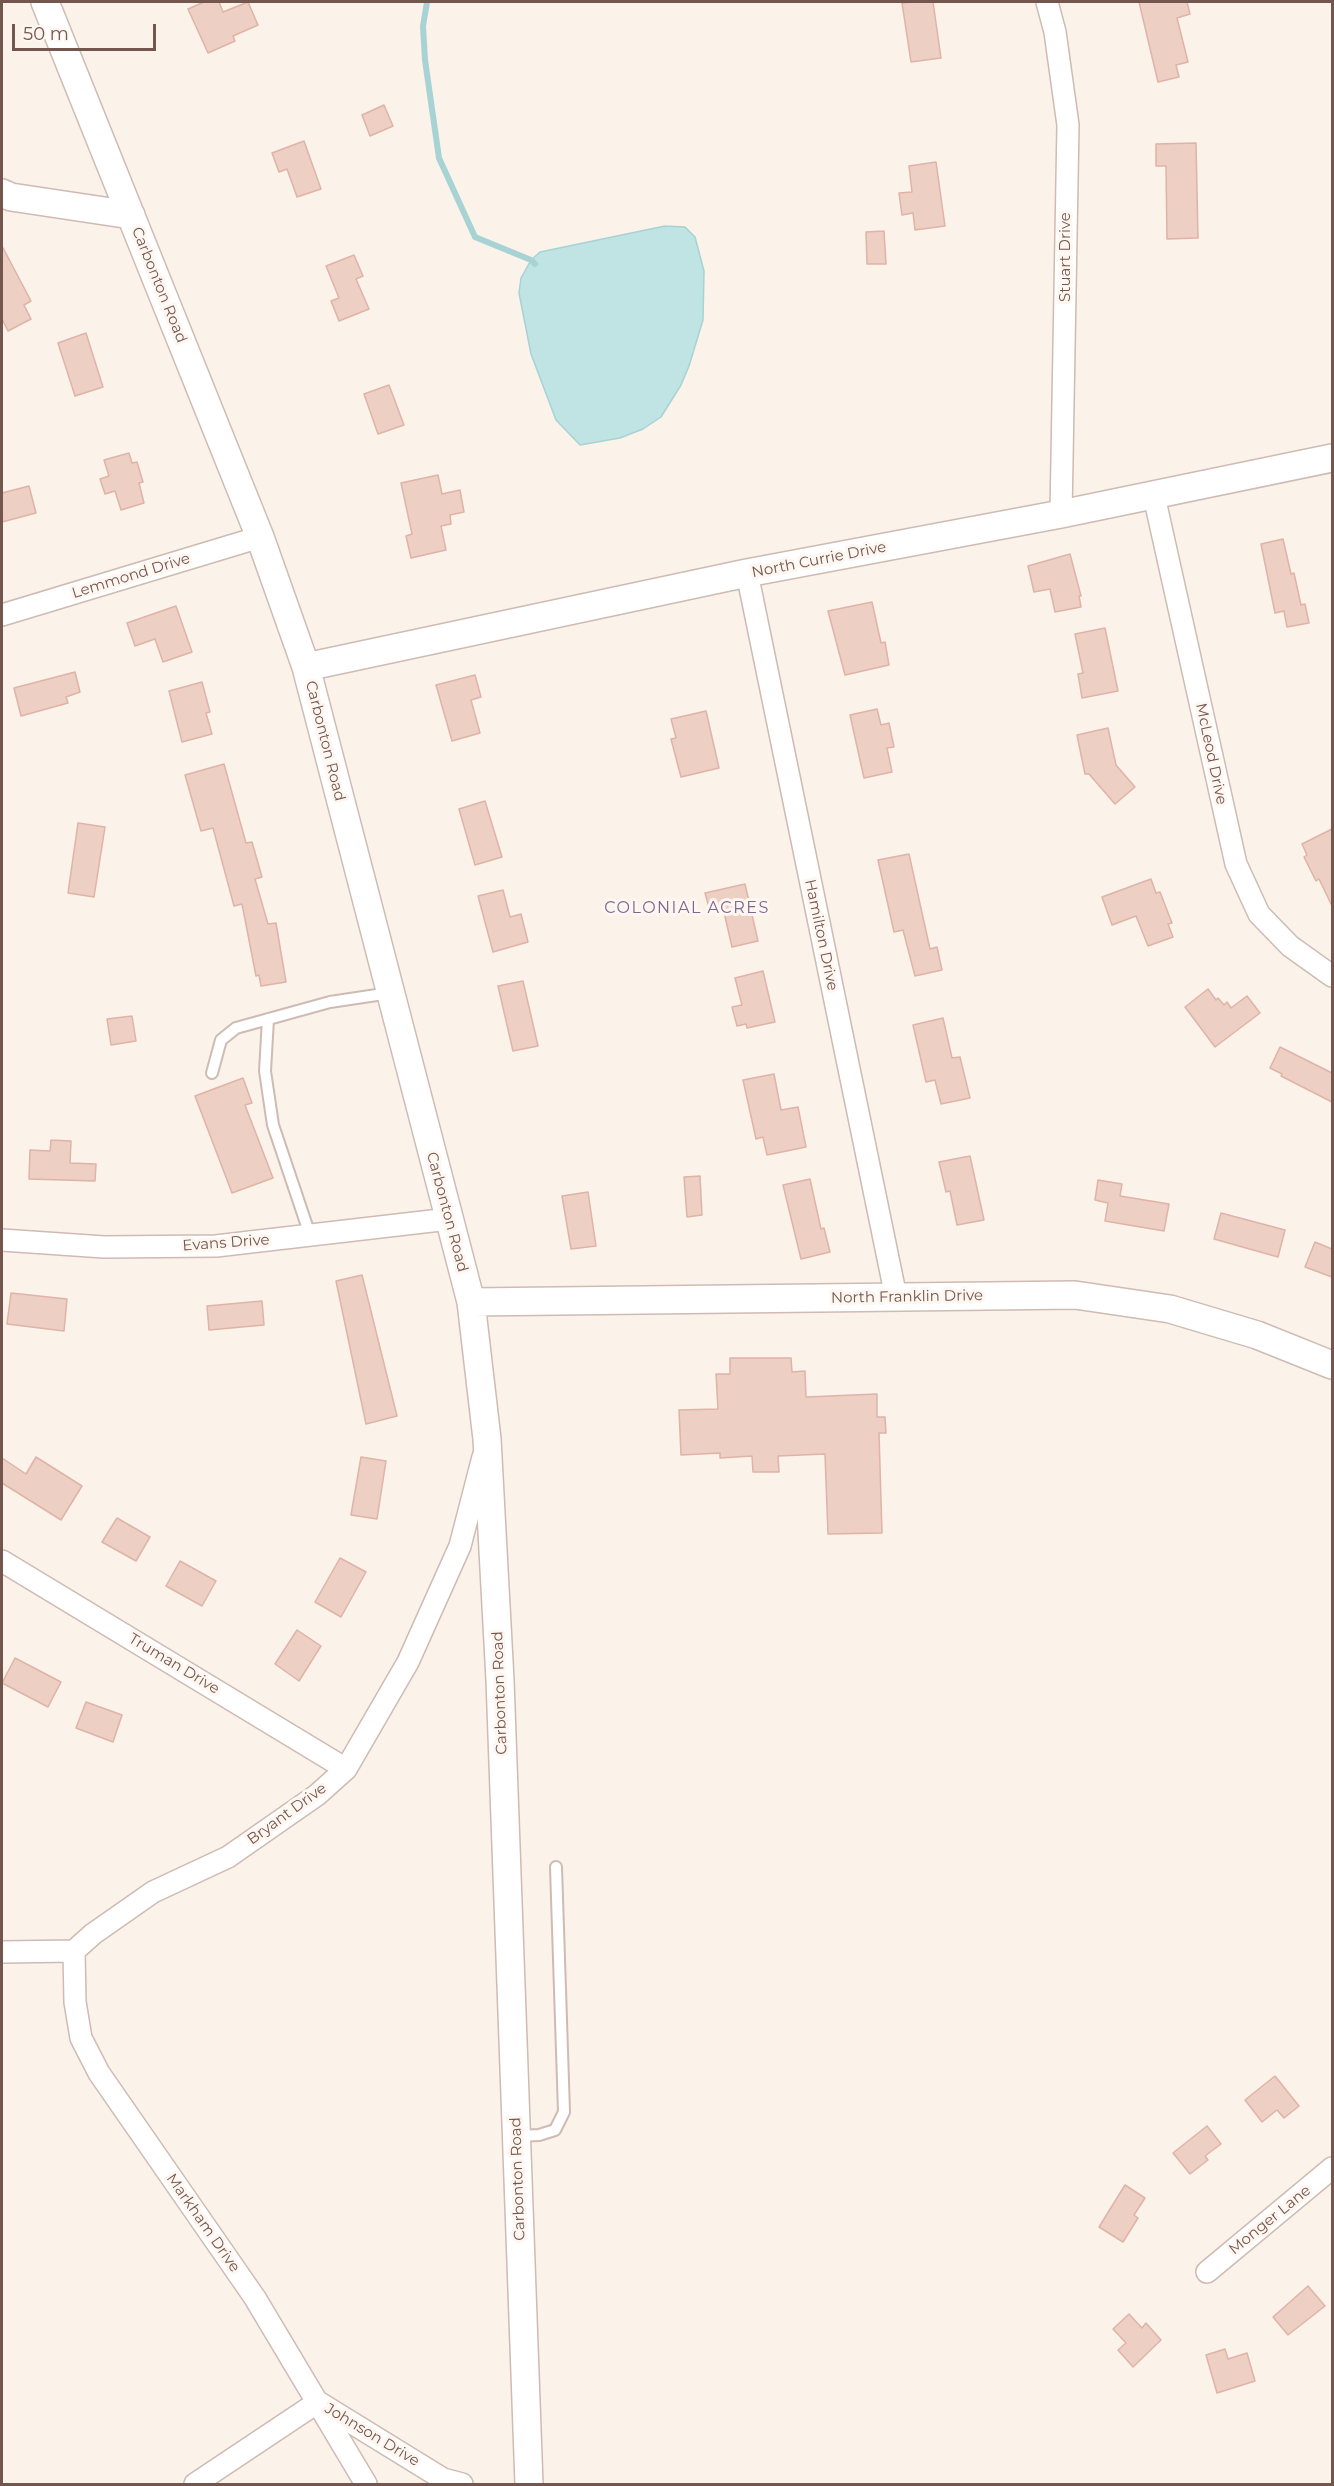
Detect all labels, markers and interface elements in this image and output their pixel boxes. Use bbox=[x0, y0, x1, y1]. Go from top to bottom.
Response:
scale bar bbox=[15, 12, 159, 50]
text: 50 m bbox=[23, 23, 69, 45]
street label: Stuart Drive bbox=[1057, 212, 1075, 302]
street label: Carbonton Road bbox=[128, 224, 190, 346]
street label: North Currie Drive bbox=[750, 538, 888, 582]
street label: Lemmond Drive bbox=[70, 549, 192, 603]
street label: Carbonton Road bbox=[301, 679, 349, 803]
street label: McLeod Drive bbox=[1191, 702, 1231, 806]
street label: Hamilton Drive bbox=[800, 878, 842, 992]
district label: COLONIAL ACRES bbox=[604, 898, 770, 918]
street label: Carbonton Road bbox=[422, 1150, 472, 1274]
street label: Evans Drive bbox=[182, 1231, 270, 1255]
street label: North Franklin Drive bbox=[831, 1287, 983, 1307]
street label: Truman Drive bbox=[125, 1630, 223, 1698]
street label: Carbonton Road bbox=[489, 1631, 511, 1755]
street label: Bryant Drive bbox=[244, 1779, 330, 1849]
street label: Carbonton Road bbox=[507, 2117, 529, 2241]
street label: Markham Drive bbox=[162, 2170, 244, 2276]
street label: Monger Lane bbox=[1225, 2182, 1315, 2258]
street label: Johnson Drive bbox=[321, 2400, 423, 2470]

